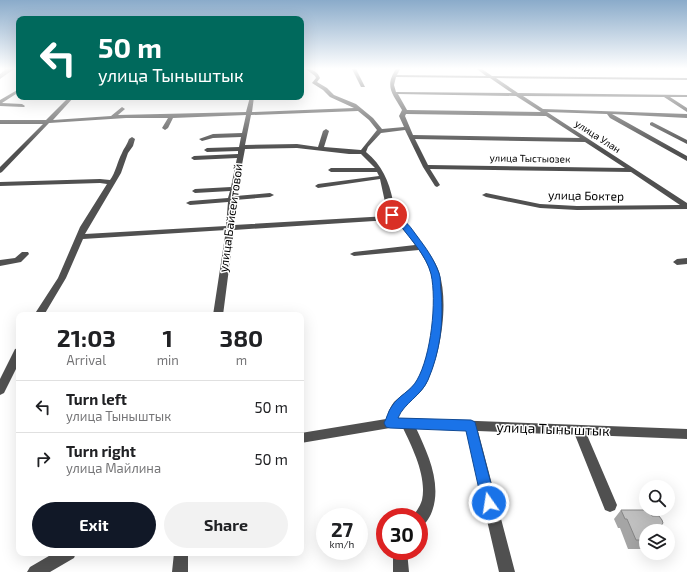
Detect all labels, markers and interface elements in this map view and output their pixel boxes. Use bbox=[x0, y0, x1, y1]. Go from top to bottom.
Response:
text: 50 m bbox=[98, 30, 162, 64]
icon: left bbox=[32, 32, 84, 84]
text: улица Тыныштык bbox=[98, 64, 244, 86]
street label: улица Улан bbox=[572, 117, 623, 156]
street label: улица Тыстыозек bbox=[490, 151, 571, 166]
street label: улица Байсеитовой bbox=[215, 163, 246, 273]
street label: улица Боктер bbox=[548, 187, 624, 204]
pin bbox=[375, 198, 409, 232]
icon: arrive bbox=[381, 204, 403, 226]
text: 21:03 bbox=[57, 323, 116, 352]
text: 1 bbox=[163, 323, 173, 352]
text: 380 bbox=[220, 323, 263, 352]
text: Arrival bbox=[67, 352, 106, 368]
text: min bbox=[157, 352, 179, 368]
text: m bbox=[236, 352, 247, 368]
text: Turn left bbox=[66, 390, 127, 408]
icon: left bbox=[32, 396, 54, 418]
text: 50 m bbox=[254, 398, 288, 416]
text: улица Тыныштык bbox=[66, 408, 171, 424]
street label: улица Тыныштык bbox=[496, 418, 610, 439]
text: Turn right bbox=[66, 442, 136, 460]
icon: right bbox=[32, 448, 54, 470]
text: 50 m bbox=[254, 450, 288, 468]
text: улица Майлина bbox=[66, 460, 161, 476]
map controls bbox=[639, 480, 675, 560]
button: search bbox=[639, 480, 675, 516]
position arrow bbox=[468, 482, 510, 524]
button: Exit bbox=[32, 502, 156, 548]
button: Share bbox=[164, 502, 288, 548]
speed limit sign: 30 bbox=[376, 508, 428, 560]
text: 27 bbox=[331, 517, 353, 541]
button: layers bbox=[639, 524, 675, 560]
text: km/h bbox=[330, 538, 354, 550]

